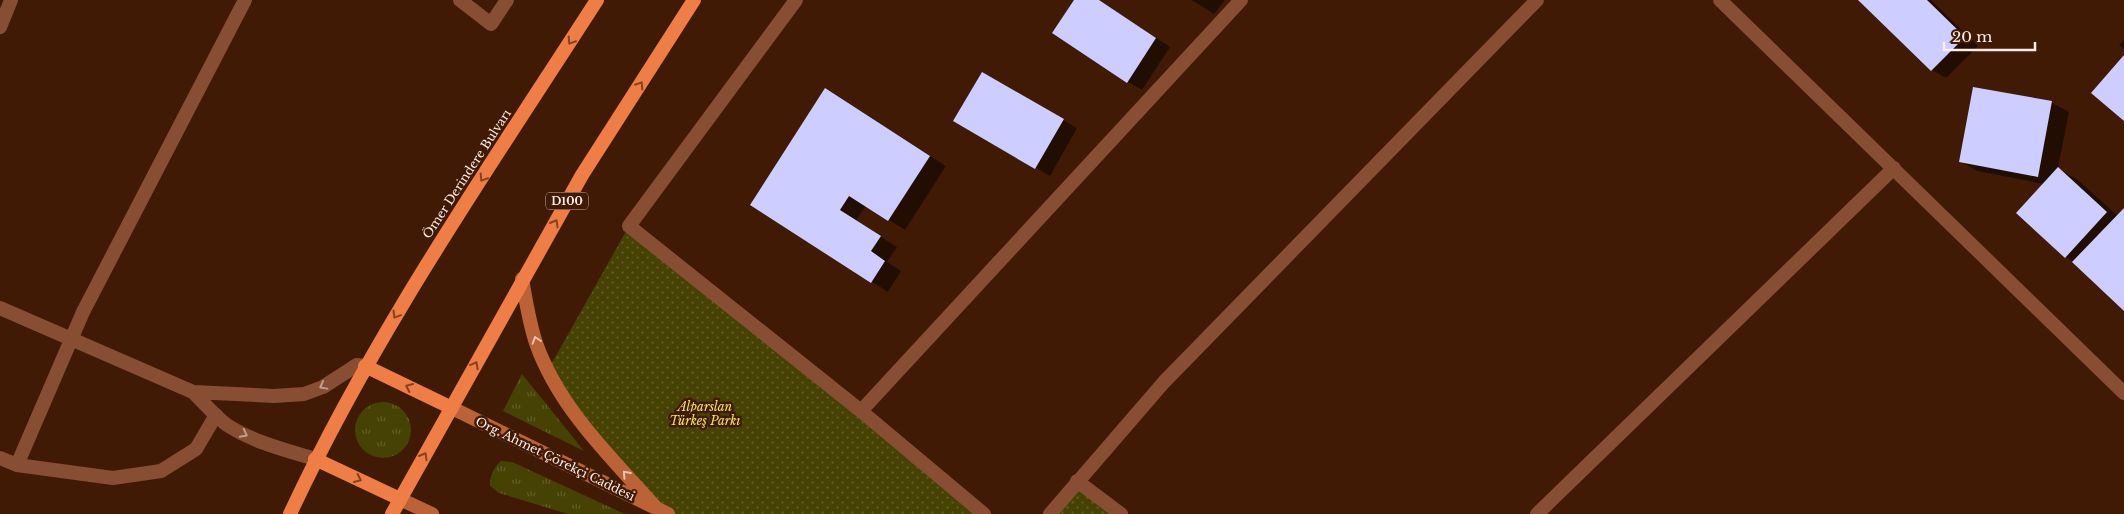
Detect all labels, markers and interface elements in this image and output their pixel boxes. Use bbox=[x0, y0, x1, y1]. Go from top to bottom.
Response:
scale bar bbox=[1944, 20, 2035, 52]
text: 20 m bbox=[1952, 27, 1992, 46]
one-way arrow bbox=[567, 36, 577, 45]
one-way arrow bbox=[633, 81, 643, 90]
street label: Ömer Derindere Bulvarı bbox=[418, 106, 514, 241]
one-way arrow bbox=[479, 172, 489, 181]
road number: D100 bbox=[546, 192, 588, 210]
one-way arrow bbox=[548, 219, 558, 228]
one-way arrow bbox=[393, 310, 403, 319]
one-way arrow bbox=[531, 336, 541, 345]
one-way arrow bbox=[469, 361, 479, 370]
one-way arrow bbox=[319, 380, 328, 390]
one-way arrow bbox=[405, 383, 414, 393]
park label: Alparslan Türkeş Parkı bbox=[670, 399, 740, 428]
street label: Org. Ahmet Çörekçi Caddesi bbox=[473, 413, 637, 504]
one-way arrow bbox=[239, 428, 248, 438]
one-way arrow bbox=[418, 453, 428, 462]
one-way arrow bbox=[623, 470, 632, 479]
one-way arrow bbox=[353, 473, 362, 483]

